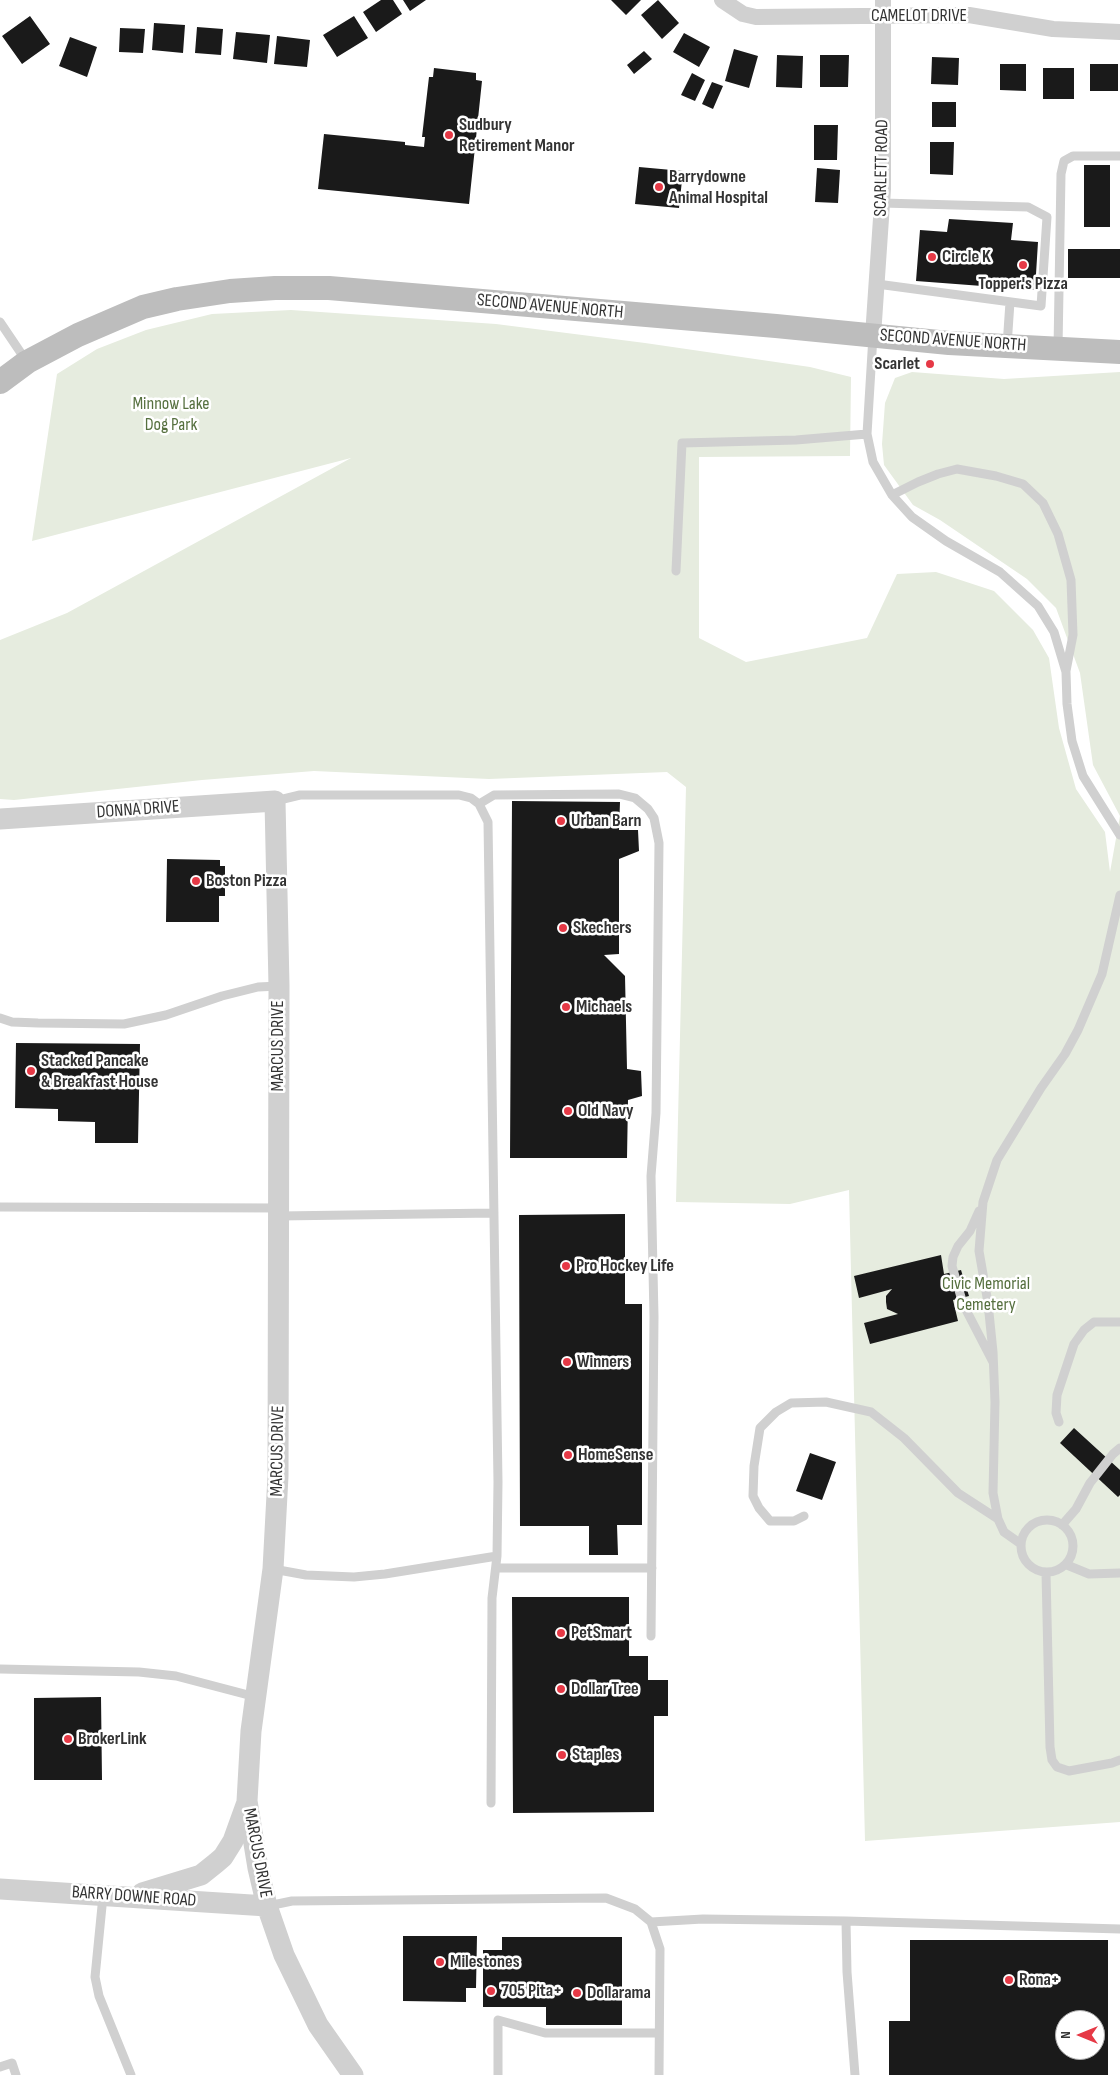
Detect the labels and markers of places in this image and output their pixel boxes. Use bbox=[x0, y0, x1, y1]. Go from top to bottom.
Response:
place label: Sudbury Retirement Manor bbox=[459, 114, 575, 156]
marker: Sudbury Retirement Manor bbox=[443, 129, 455, 141]
place label: Barrydowne Animal Hospital bbox=[669, 166, 768, 208]
marker: Barrydowne Animal Hospital bbox=[653, 181, 665, 193]
place label: Circle K bbox=[942, 246, 991, 268]
marker: Circle K bbox=[926, 251, 938, 263]
marker: Topper's Pizza bbox=[1017, 259, 1029, 271]
place label: Topper's Pizza bbox=[978, 273, 1068, 295]
place label: Scarlet bbox=[874, 353, 920, 375]
marker: Scarlet bbox=[924, 358, 936, 370]
place label: Urban Barn bbox=[571, 810, 641, 832]
marker: Urban Barn bbox=[555, 815, 567, 827]
place label: Boston Pizza bbox=[206, 870, 287, 892]
marker: Boston Pizza bbox=[190, 875, 202, 887]
place label: Skechers bbox=[573, 917, 632, 939]
marker: Skechers bbox=[557, 922, 569, 934]
place label: Michaels bbox=[576, 996, 632, 1018]
marker: Michaels bbox=[560, 1001, 572, 1013]
place label: Stacked Pancake & Breakfast House bbox=[41, 1050, 158, 1092]
marker: Stacked Pancake & Breakfast House bbox=[25, 1065, 37, 1077]
place label: Old Navy bbox=[578, 1100, 634, 1122]
marker: Old Navy bbox=[562, 1105, 574, 1117]
place label: Pro Hockey Life bbox=[576, 1255, 674, 1277]
marker: Pro Hockey Life bbox=[560, 1260, 572, 1272]
place label: Winners bbox=[577, 1351, 629, 1373]
marker: Winners bbox=[561, 1356, 573, 1368]
place label: HomeSense bbox=[578, 1444, 653, 1466]
marker: HomeSense bbox=[562, 1449, 574, 1461]
place label: PetSmart bbox=[571, 1622, 632, 1644]
marker: PetSmart bbox=[555, 1627, 567, 1639]
place label: Dollar Tree bbox=[571, 1678, 639, 1700]
marker: Dollar Tree bbox=[555, 1683, 567, 1695]
place label: BrokerLink bbox=[78, 1728, 147, 1750]
marker: BrokerLink bbox=[62, 1733, 74, 1745]
place label: Staples bbox=[572, 1744, 619, 1766]
marker: Staples bbox=[556, 1749, 568, 1761]
place label: Milestones bbox=[450, 1951, 520, 1973]
marker: Milestones bbox=[434, 1956, 446, 1968]
place label: Rona+ bbox=[1019, 1969, 1060, 1991]
marker: Rona+ bbox=[1003, 1974, 1015, 1986]
place label: 705 Pita+ bbox=[501, 1980, 562, 2002]
place label: Dollarama bbox=[587, 1982, 651, 2004]
marker: 705 Pita+ bbox=[485, 1985, 497, 1997]
marker: Dollarama bbox=[571, 1987, 583, 1999]

